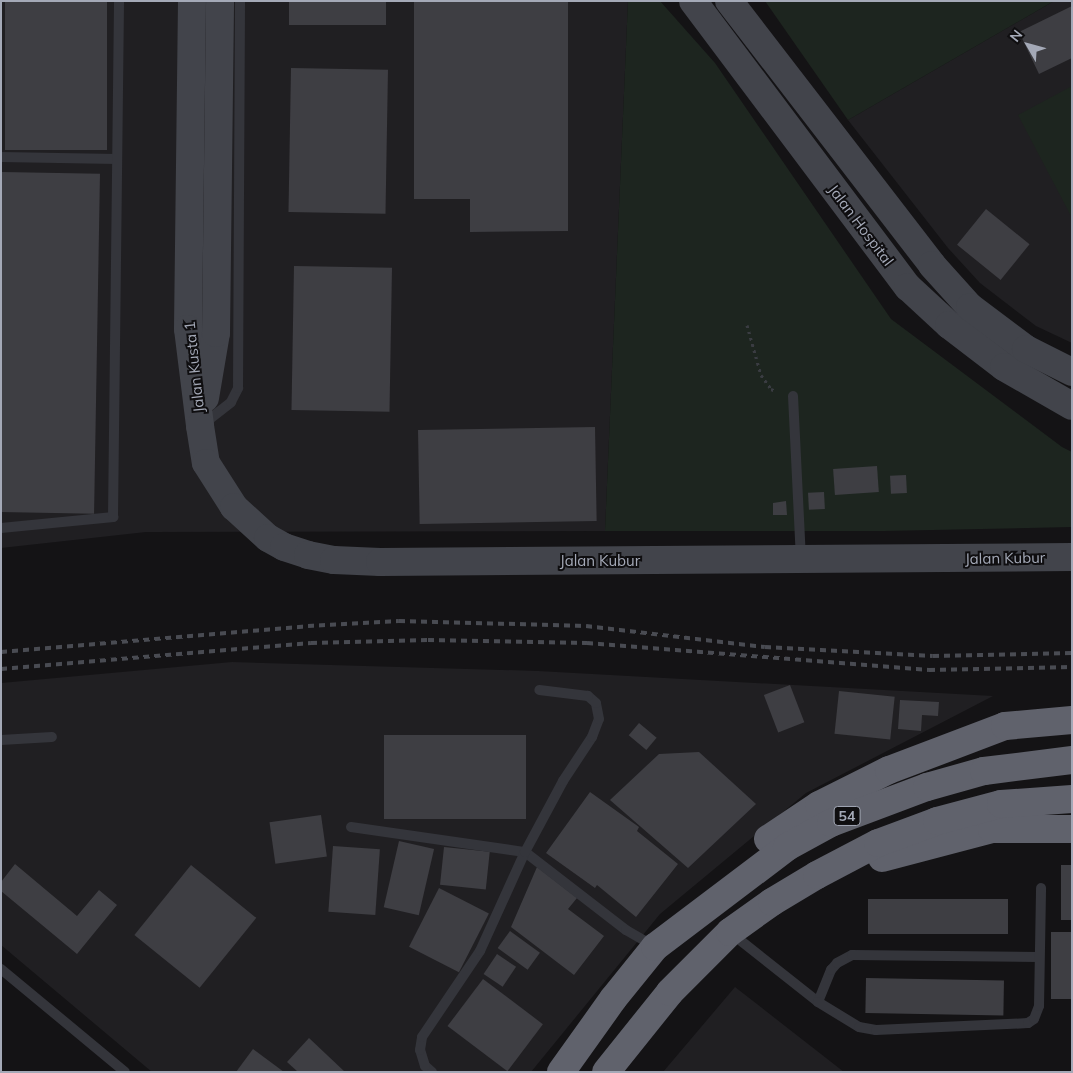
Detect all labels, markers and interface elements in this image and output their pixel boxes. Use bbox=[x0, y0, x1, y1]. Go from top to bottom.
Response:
north arrow bbox=[1003, 20, 1053, 70]
text: N bbox=[1006, 26, 1027, 45]
street label: Jalan Hospital bbox=[825, 181, 897, 269]
street label: Jalan Kusta 1 bbox=[180, 320, 208, 414]
street label: Jalan Kubur bbox=[965, 548, 1045, 568]
street label: Jalan Kubur bbox=[560, 552, 640, 570]
road number: 54 bbox=[833, 804, 861, 828]

